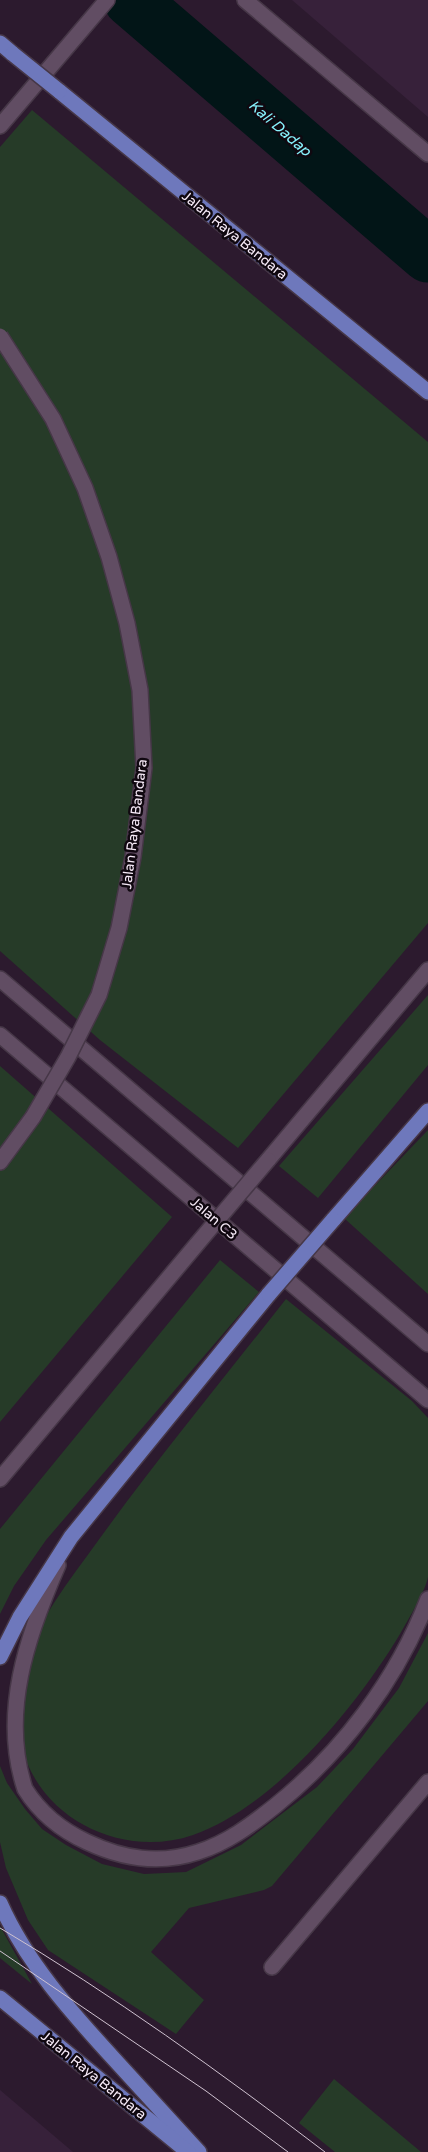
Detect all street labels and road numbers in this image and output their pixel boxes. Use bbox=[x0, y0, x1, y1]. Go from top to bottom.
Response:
street label: Jalan Raya Bandara bbox=[179, 188, 291, 283]
street label: Jalan Raya Bandara bbox=[118, 758, 151, 890]
street label: Jalan C3 bbox=[187, 1193, 241, 1243]
street label: Jalan Raya Bandara bbox=[38, 2028, 150, 2123]

